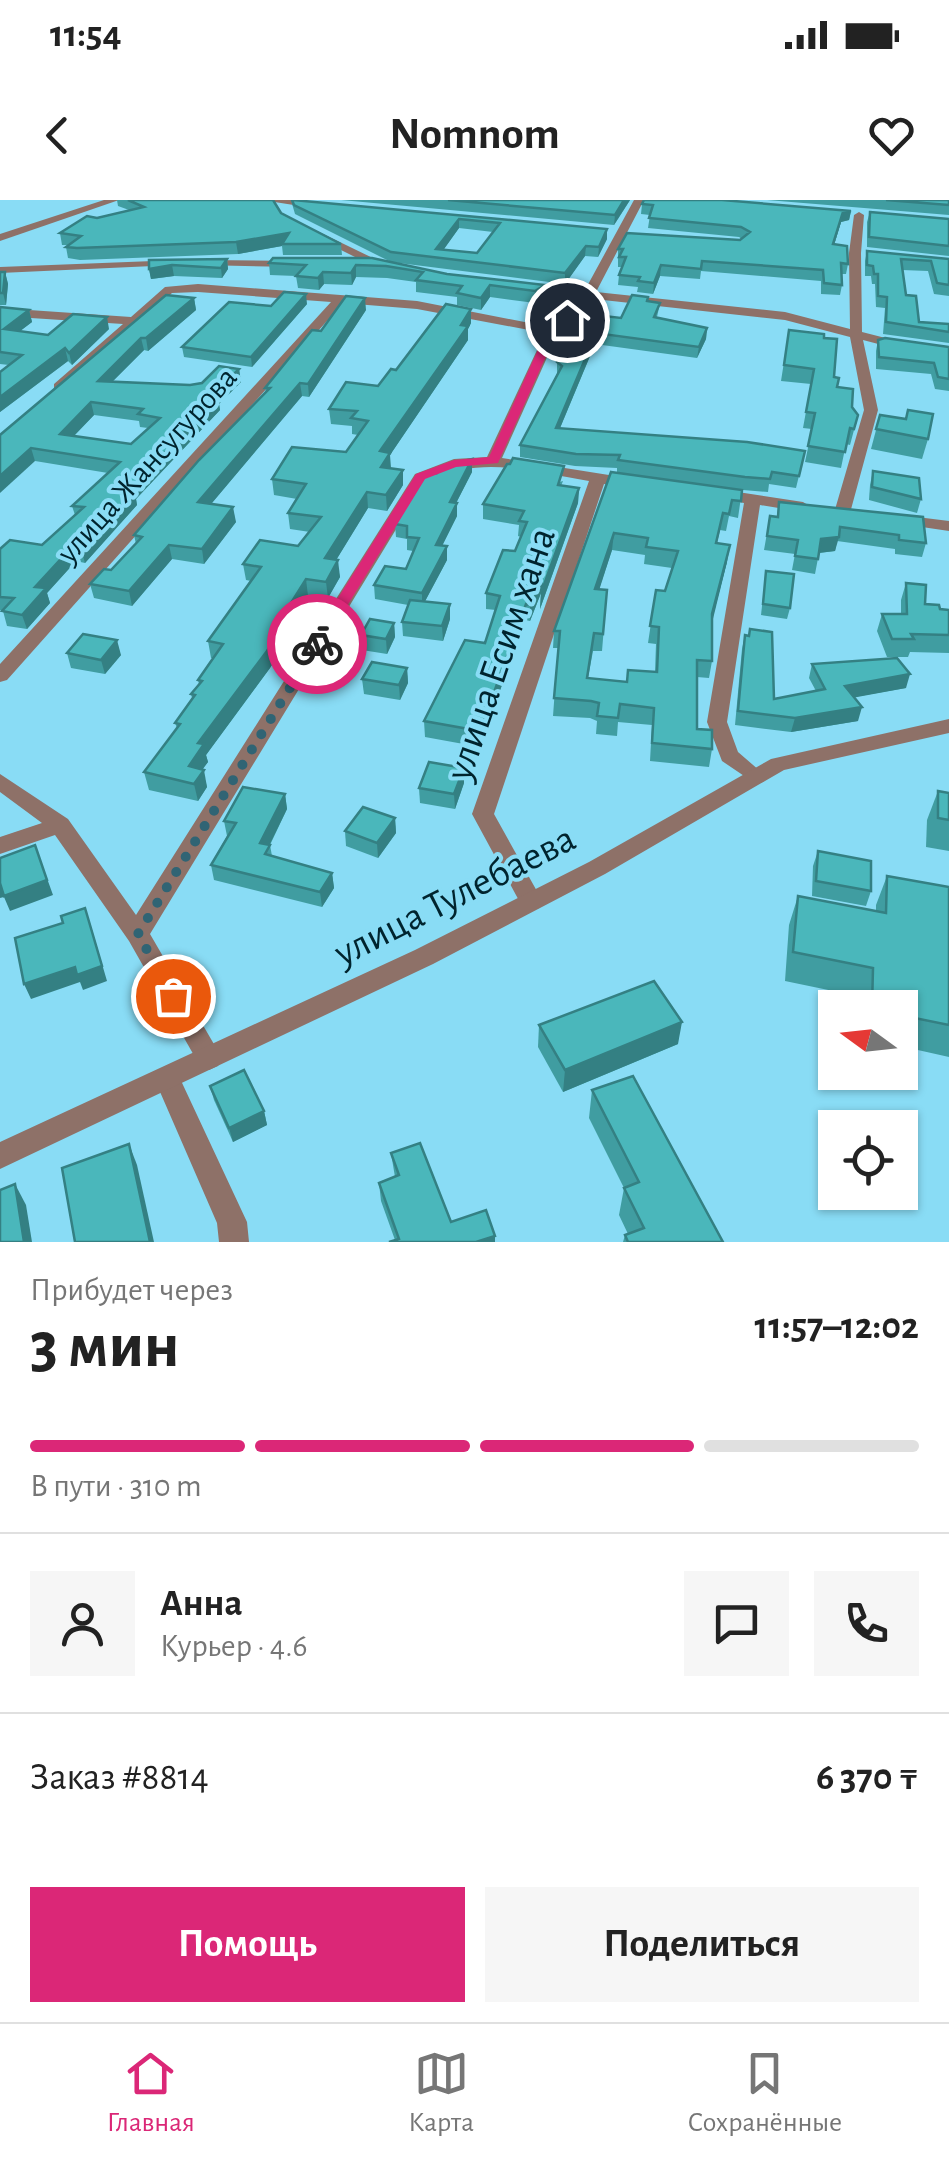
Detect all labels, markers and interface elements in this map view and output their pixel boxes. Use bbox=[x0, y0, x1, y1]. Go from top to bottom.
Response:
text: 11:54 bbox=[50, 16, 122, 54]
icon: back bbox=[30, 108, 85, 163]
icon: heart bbox=[864, 108, 919, 163]
text: Nomnom bbox=[389, 112, 560, 157]
pin bbox=[525, 278, 610, 363]
icon: home bbox=[540, 293, 595, 348]
street label: улица Жансугурова bbox=[50, 361, 243, 570]
street label: улица Есим хана bbox=[439, 523, 563, 786]
courier bbox=[267, 594, 367, 694]
icon: bike bbox=[290, 617, 345, 672]
street label: улица Тулебаева bbox=[327, 818, 582, 974]
pin bbox=[131, 954, 216, 1039]
icon: bag bbox=[146, 969, 201, 1024]
north arrow bbox=[818, 990, 918, 1090]
map controls bbox=[818, 990, 918, 1210]
button: locate bbox=[818, 1110, 918, 1210]
text: Прибудет через bbox=[30, 1274, 233, 1306]
text: 11:57–12:02 bbox=[755, 1308, 919, 1346]
text: 3 мин bbox=[30, 1314, 180, 1379]
text: В пути · 310 m bbox=[30, 1470, 202, 1502]
button: person bbox=[30, 1571, 135, 1676]
button: chat bbox=[684, 1571, 789, 1676]
button: phone bbox=[814, 1571, 919, 1676]
text: Анна bbox=[160, 1585, 243, 1623]
text: Курьер · 4.6 bbox=[160, 1630, 308, 1662]
text: Заказ #8814 bbox=[30, 1759, 209, 1797]
text: 6 370 ₸ bbox=[816, 1759, 919, 1797]
button: Помощь bbox=[30, 1887, 465, 2002]
button: Поделиться bbox=[485, 1887, 919, 2002]
tab: Главная bbox=[107, 2046, 195, 2140]
tab: Карта bbox=[408, 2046, 474, 2140]
tab: Сохранённые bbox=[687, 2046, 842, 2140]

